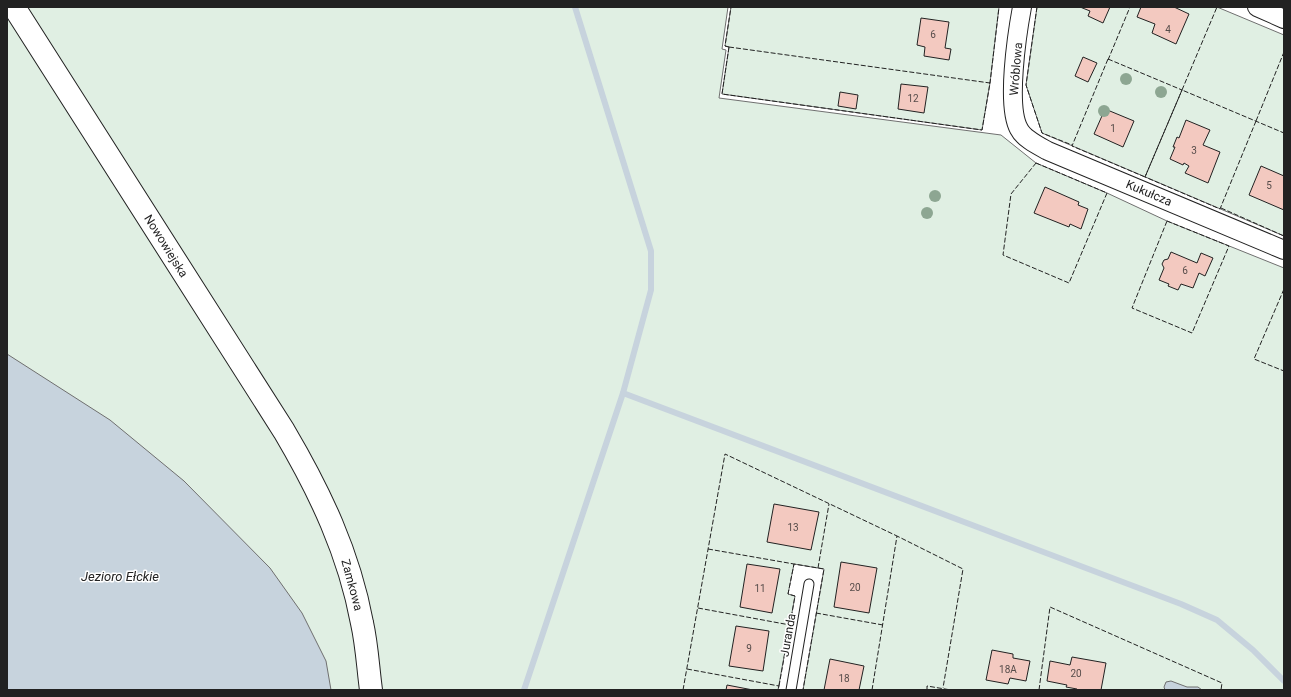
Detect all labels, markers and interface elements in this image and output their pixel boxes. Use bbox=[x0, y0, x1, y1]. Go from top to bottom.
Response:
house number: 4 bbox=[1165, 24, 1171, 35]
house number: 6 bbox=[930, 29, 936, 40]
street label: Wróblowa bbox=[1007, 42, 1025, 96]
house number: 12 bbox=[907, 93, 919, 104]
house number: 1 bbox=[1110, 123, 1116, 134]
house number: 3 bbox=[1191, 145, 1197, 156]
street label: Kukułcza bbox=[1124, 177, 1174, 209]
house number: 5 bbox=[1266, 180, 1272, 191]
street label: Nowowiejska bbox=[141, 212, 191, 280]
house number: 6 bbox=[1182, 265, 1188, 276]
house number: 13 bbox=[787, 522, 799, 533]
street label: Zamkowa bbox=[338, 558, 366, 612]
water label: Jezioro Ełckie bbox=[81, 569, 159, 584]
house number: 20 bbox=[849, 582, 861, 593]
house number: 11 bbox=[754, 583, 766, 594]
street label: Juranda bbox=[777, 612, 799, 658]
house number: 9 bbox=[746, 643, 752, 654]
house number: 18A bbox=[999, 664, 1017, 675]
house number: 20 bbox=[1070, 668, 1082, 679]
house number: 18 bbox=[838, 673, 850, 684]

